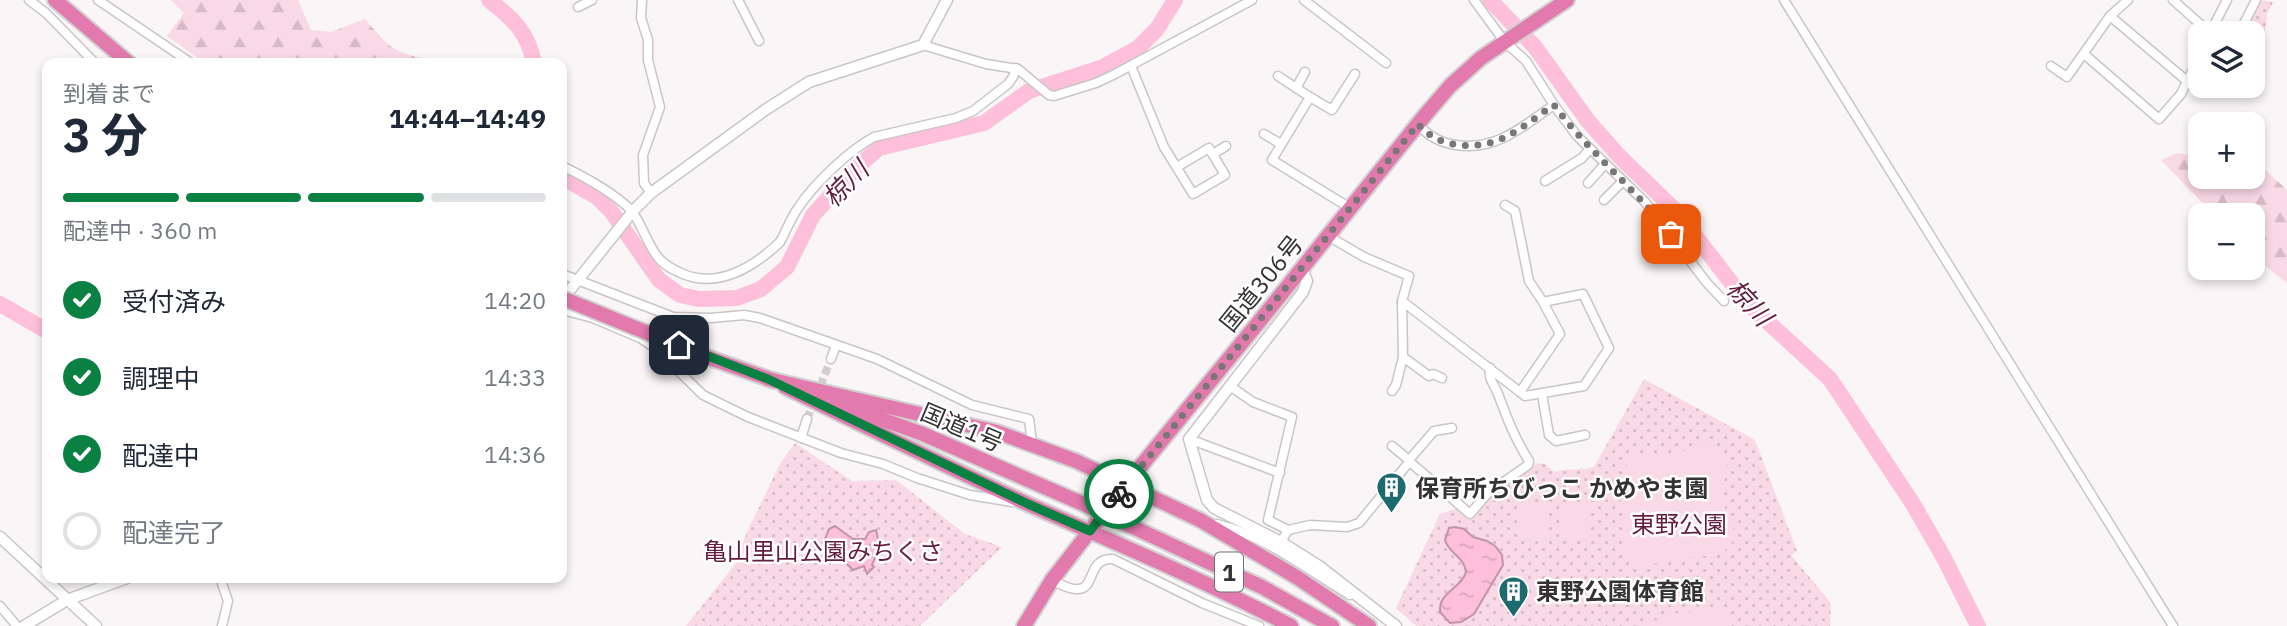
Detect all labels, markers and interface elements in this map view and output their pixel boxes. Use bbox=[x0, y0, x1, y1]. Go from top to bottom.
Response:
map controls bbox=[2188, 21, 2265, 280]
button: layers bbox=[2188, 21, 2265, 98]
text: 到着まで bbox=[63, 78, 155, 108]
text: 14:44–14:49 bbox=[389, 101, 546, 135]
text: 3 分 bbox=[63, 105, 147, 165]
button: + bbox=[2188, 112, 2265, 189]
water label: 椋川 bbox=[815, 150, 878, 213]
button: − bbox=[2188, 203, 2265, 280]
pin bbox=[1641, 204, 1701, 264]
text: 配達中 · 360 m bbox=[63, 215, 217, 245]
icon: bag bbox=[1652, 215, 1690, 253]
street label: 国道306号 bbox=[1212, 228, 1310, 338]
water label: 椋川 bbox=[1720, 271, 1782, 335]
icon: check bbox=[63, 281, 101, 319]
text: 受付済み bbox=[122, 284, 226, 318]
text: 14:20 bbox=[484, 285, 546, 315]
pin bbox=[649, 315, 709, 375]
icon: home bbox=[660, 326, 698, 364]
icon: check bbox=[63, 358, 101, 396]
text: 調理中 bbox=[122, 361, 200, 395]
text: 14:33 bbox=[484, 362, 546, 392]
street label: 国道1号 bbox=[916, 395, 1008, 459]
icon: check bbox=[63, 435, 101, 473]
text: 配達中 bbox=[122, 438, 200, 472]
text: 14:36 bbox=[484, 439, 546, 469]
courier bbox=[1084, 459, 1154, 529]
building icon: 保育所ちびっこ かめやま園 bbox=[1375, 471, 1409, 515]
place label: 保育所ちびっこ かめやま園 bbox=[1415, 472, 1709, 504]
icon: bike bbox=[1100, 475, 1138, 513]
park label: 東野公園 bbox=[1631, 508, 1727, 540]
text: 配達完了 bbox=[122, 515, 226, 549]
park label: 亀山里山公園みちくさ bbox=[703, 535, 943, 567]
road number: 1 bbox=[1215, 552, 1243, 592]
building icon: 東野公園体育館 bbox=[1496, 574, 1530, 618]
place label: 東野公園体育館 bbox=[1536, 575, 1704, 607]

